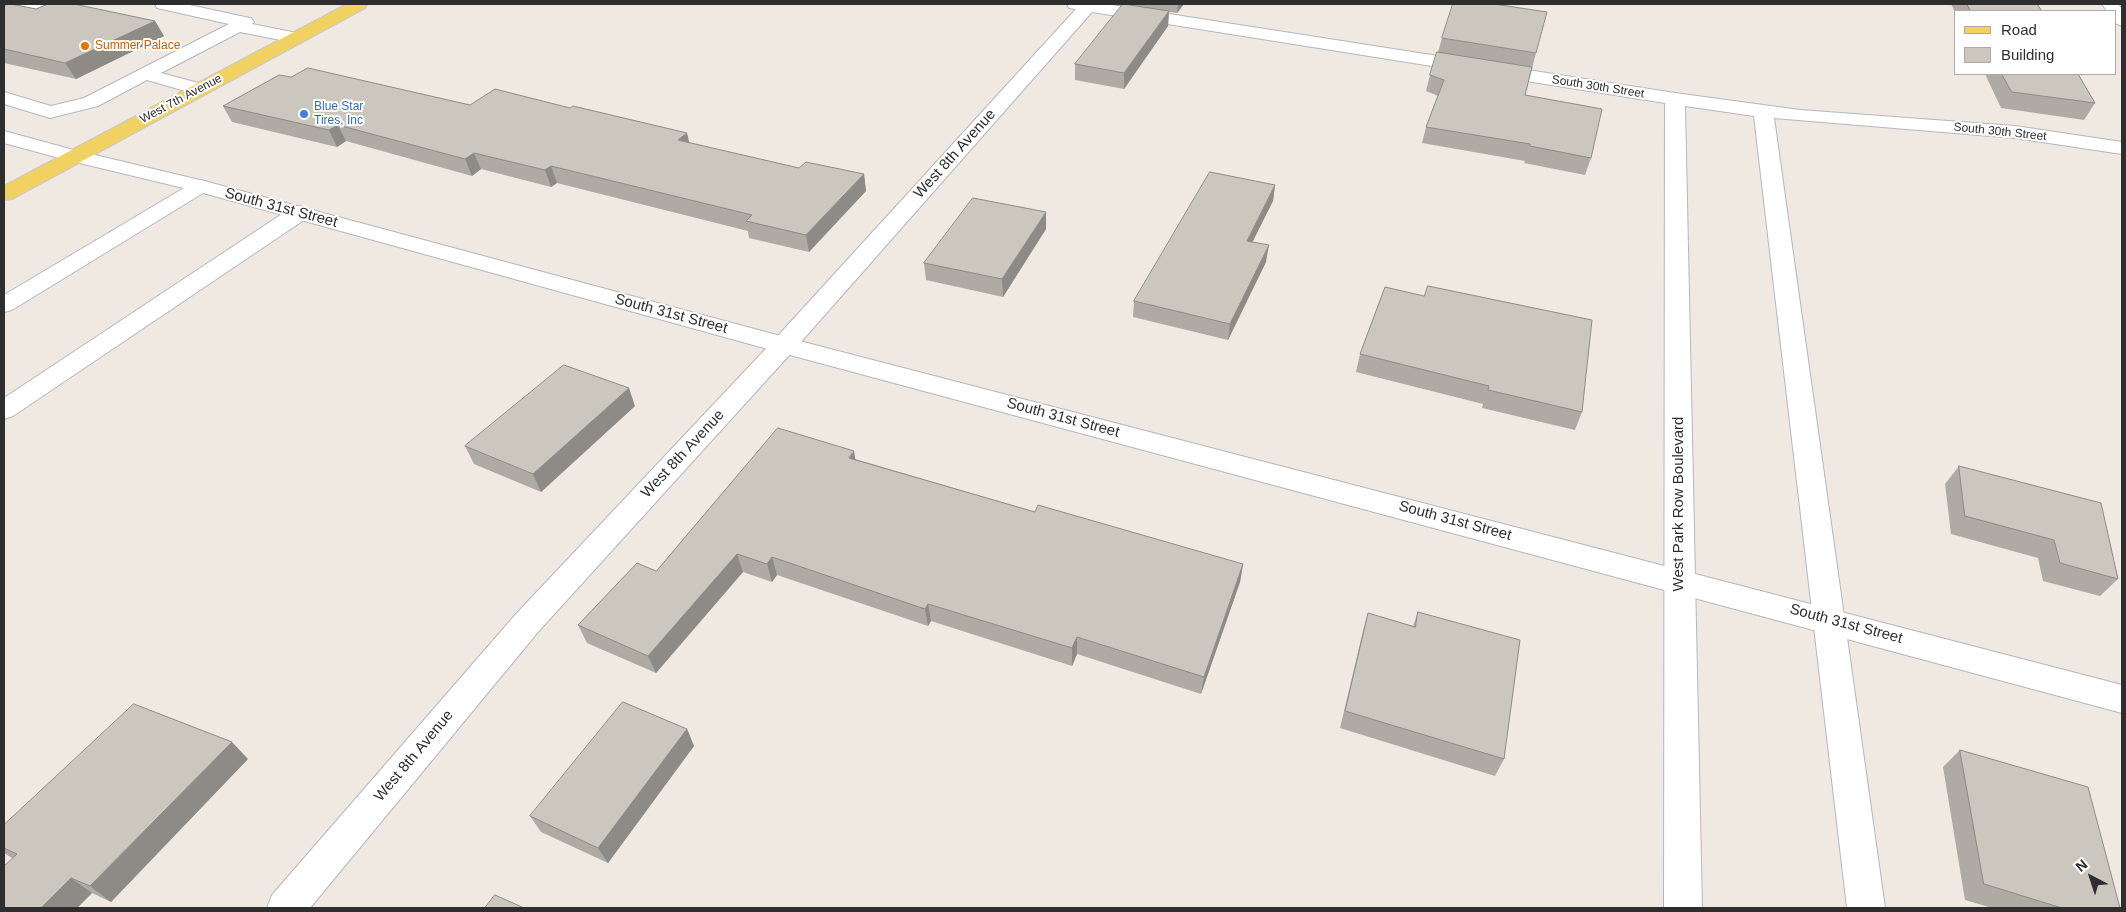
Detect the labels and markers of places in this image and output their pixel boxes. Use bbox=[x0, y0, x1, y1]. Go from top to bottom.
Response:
place label: Summer Palace bbox=[95, 39, 180, 53]
marker: Summer Palace bbox=[79, 40, 91, 52]
place label: Blue Star Tires, Inc bbox=[314, 100, 363, 128]
marker: Blue Star Tires, Inc bbox=[298, 108, 310, 120]

